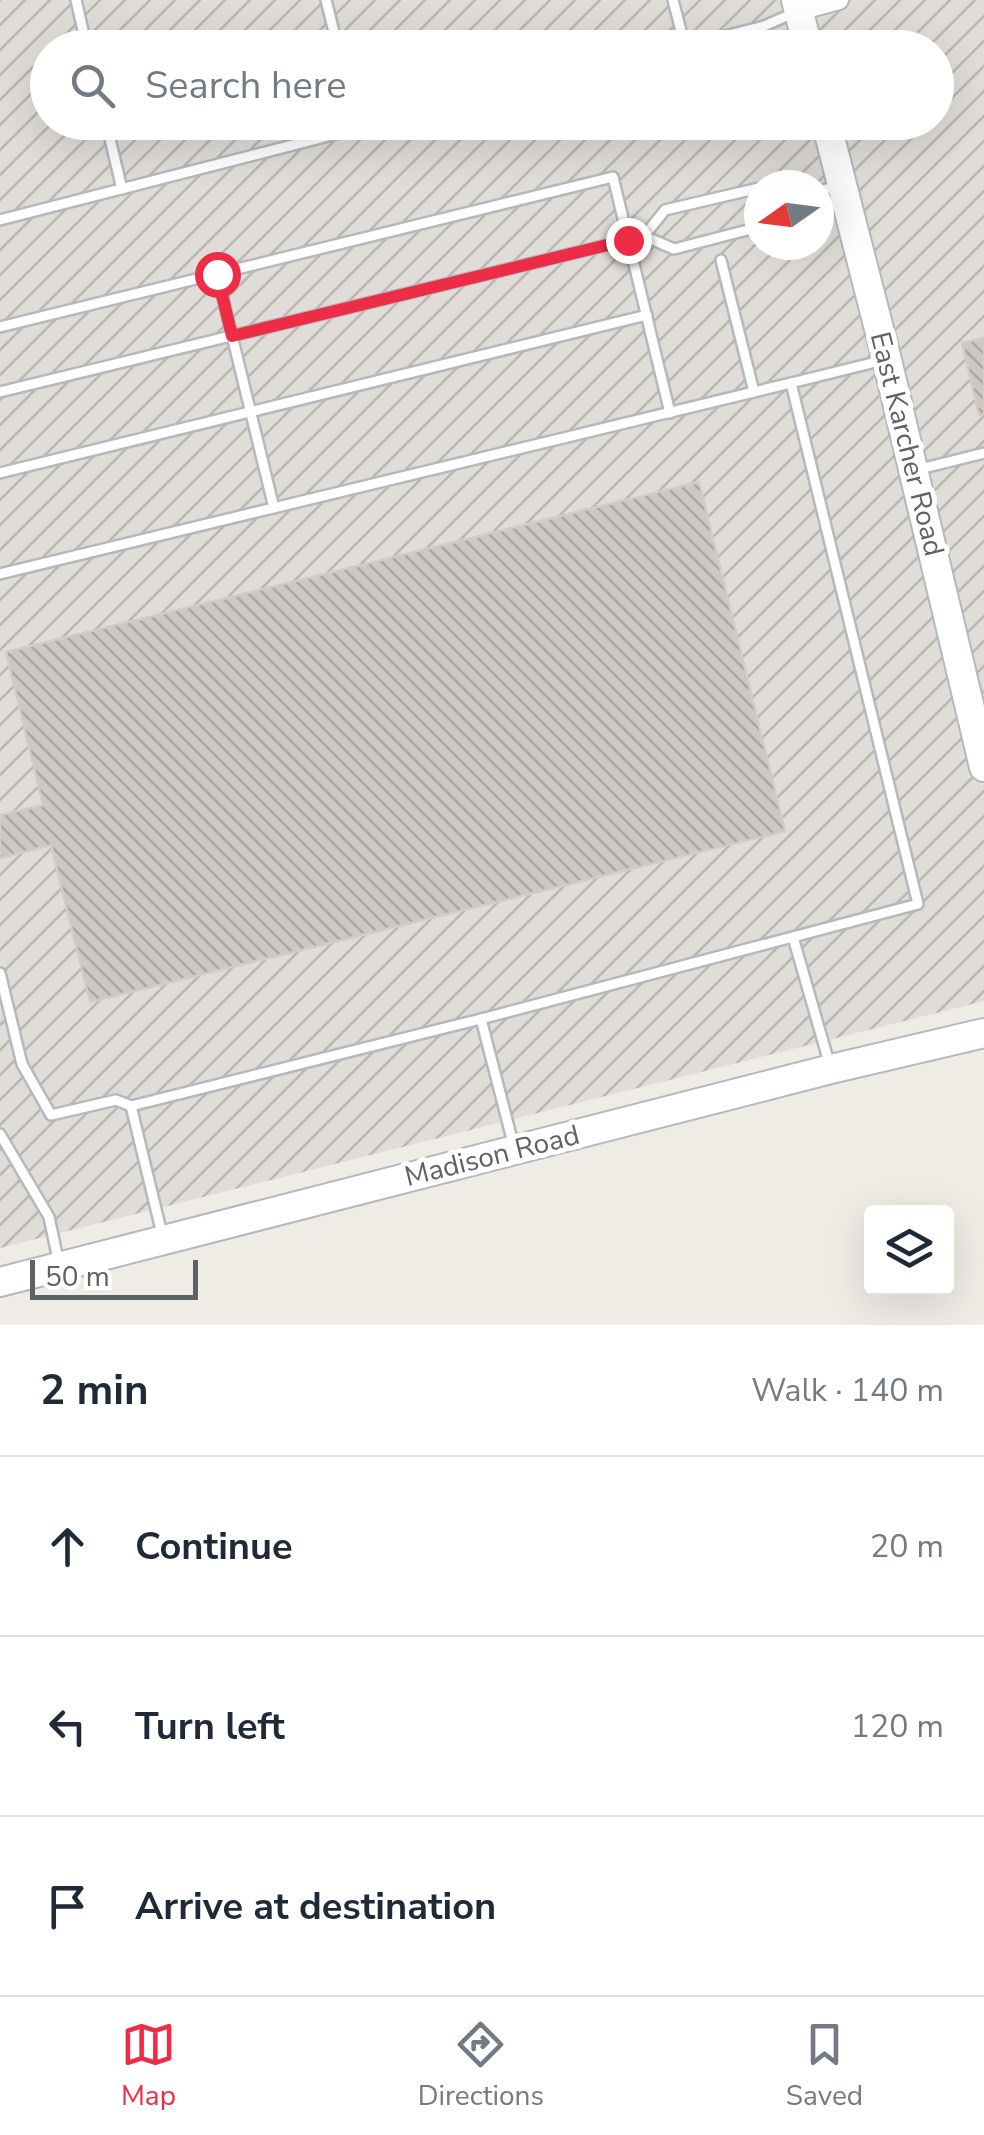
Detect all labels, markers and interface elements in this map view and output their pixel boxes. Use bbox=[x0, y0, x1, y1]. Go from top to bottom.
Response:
search box bbox=[30, 30, 954, 140]
icon: search bbox=[65, 58, 120, 113]
text: Search here bbox=[145, 60, 346, 111]
north arrow bbox=[744, 170, 834, 260]
route end bbox=[606, 218, 652, 264]
route start bbox=[195, 252, 241, 298]
street label: East Karcher Road bbox=[861, 328, 953, 560]
street label: Madison Road bbox=[401, 1116, 583, 1196]
map controls bbox=[864, 1205, 954, 1295]
button: layers bbox=[864, 1205, 954, 1295]
scale bar bbox=[30, 1255, 198, 1300]
text: 50 m bbox=[45, 1258, 110, 1296]
text: 2 min bbox=[40, 1362, 149, 1419]
text: Walk · 140 m bbox=[751, 1369, 944, 1412]
icon: ahead bbox=[40, 1519, 95, 1574]
text: Continue bbox=[135, 1521, 293, 1572]
text: 20 m bbox=[870, 1525, 944, 1568]
icon: left bbox=[40, 1699, 95, 1754]
text: Turn left bbox=[135, 1701, 285, 1752]
text: 120 m bbox=[851, 1705, 944, 1748]
icon: arrive bbox=[40, 1879, 95, 1934]
text: Arrive at destination bbox=[135, 1881, 496, 1932]
tab: Map bbox=[121, 2017, 176, 2115]
tab: Directions bbox=[418, 2017, 544, 2115]
tab: Saved bbox=[786, 2017, 863, 2115]

